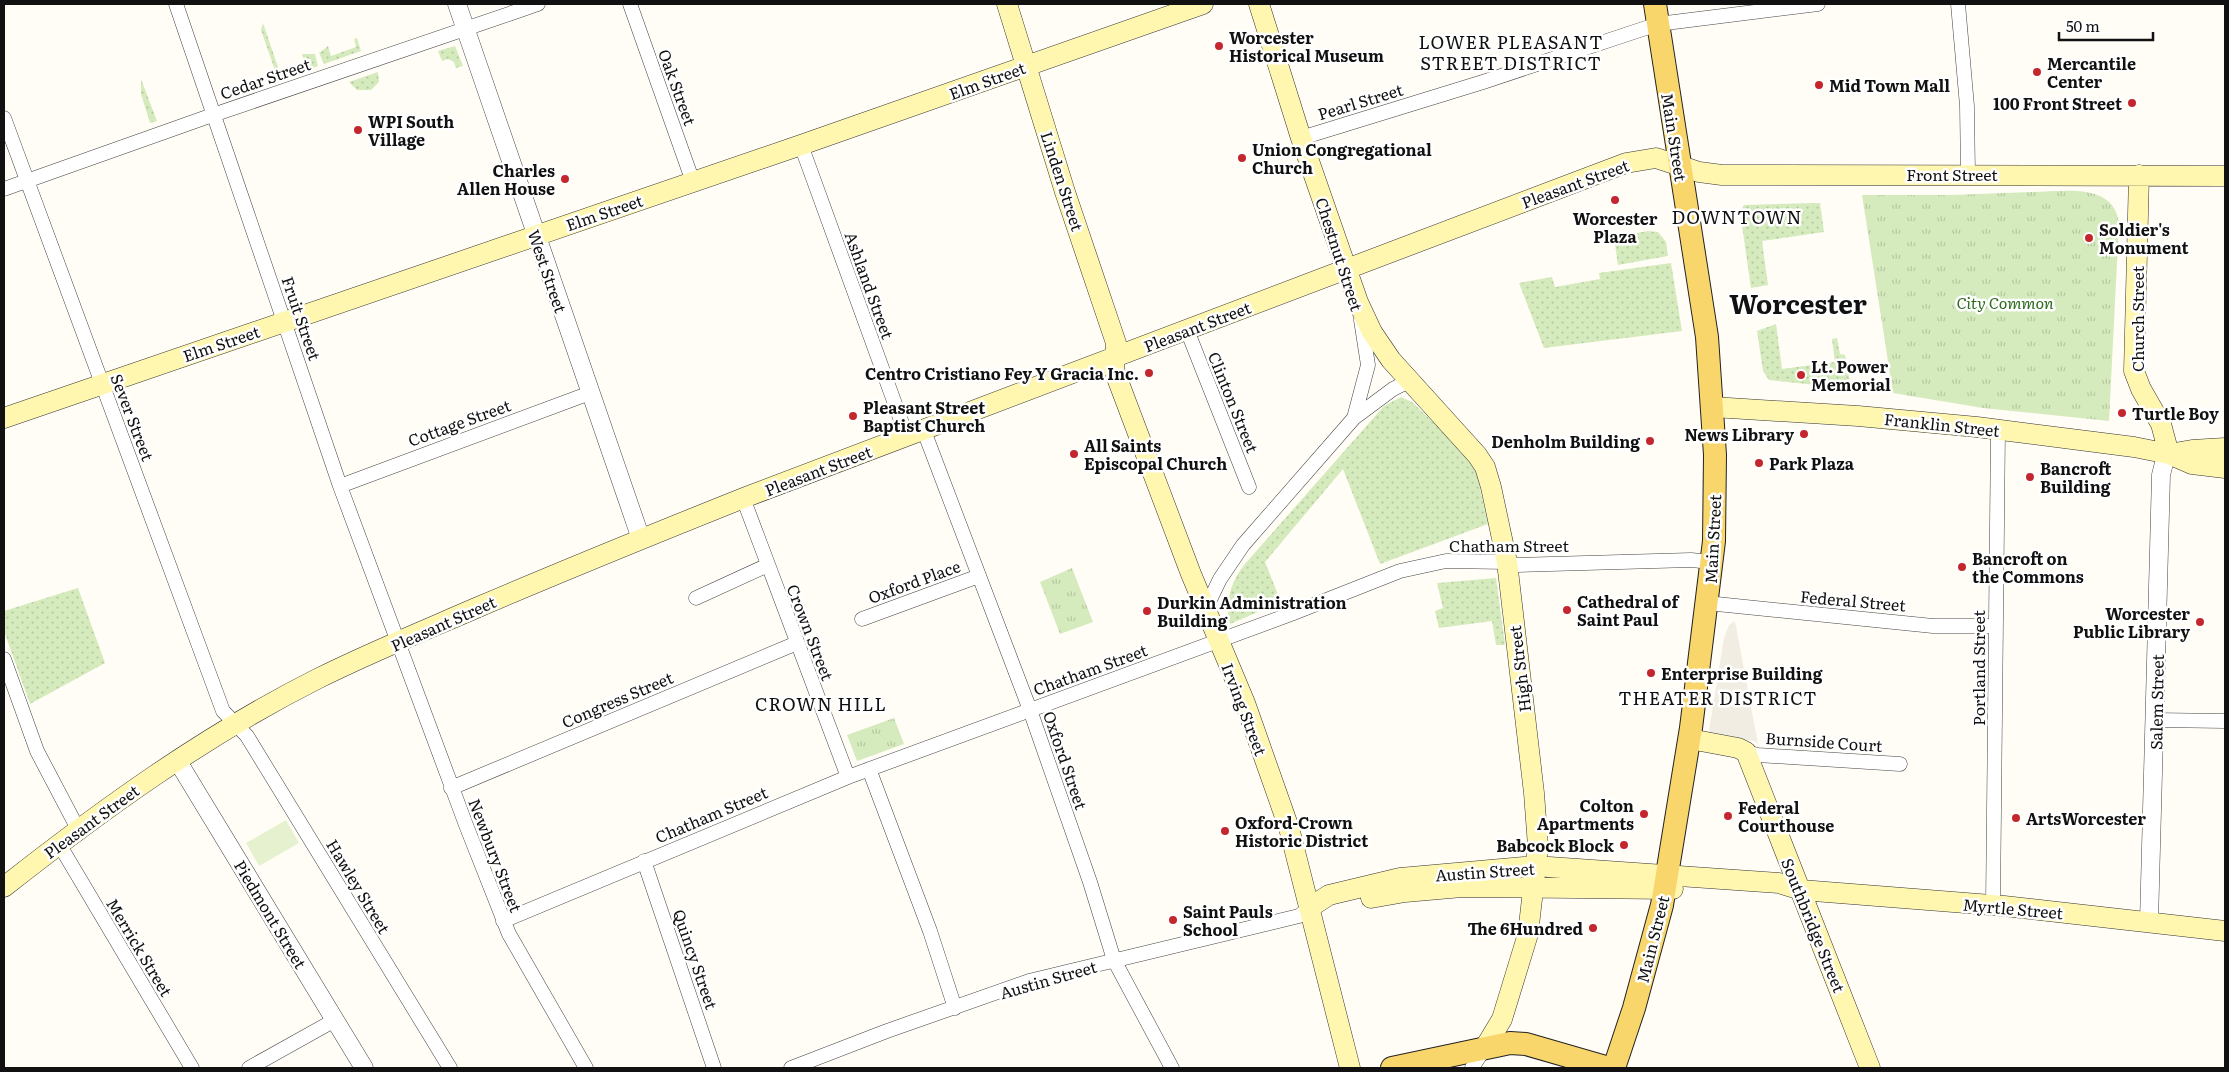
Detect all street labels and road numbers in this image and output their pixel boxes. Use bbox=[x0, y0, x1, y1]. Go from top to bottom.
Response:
street label: Oak Street bbox=[653, 46, 703, 129]
street label: Cedar Street bbox=[217, 51, 314, 105]
street label: Elm Street bbox=[945, 55, 1029, 105]
street label: Pearl Street bbox=[1314, 77, 1406, 125]
street label: Main Street bbox=[1656, 91, 1694, 183]
street label: Linden Street bbox=[1036, 128, 1091, 234]
street label: Pleasant Street bbox=[1518, 152, 1633, 214]
street label: Front Street bbox=[1906, 162, 1998, 186]
street label: Elm Street bbox=[562, 187, 646, 236]
street label: Chestnut Street bbox=[1310, 194, 1370, 314]
street label: West Street bbox=[523, 226, 574, 316]
street label: Ashland Street bbox=[839, 228, 901, 343]
street label: Church Street bbox=[2125, 265, 2149, 372]
street label: Fruit Street bbox=[276, 273, 328, 364]
street label: Pleasant Street bbox=[1140, 294, 1254, 357]
street label: Elm Street bbox=[179, 318, 263, 367]
street label: Clinton Street bbox=[1203, 348, 1265, 457]
street label: Sever Street bbox=[105, 370, 161, 464]
street label: Cottage Street bbox=[404, 392, 514, 452]
street label: Franklin Street bbox=[1883, 406, 2002, 442]
street label: Pleasant Street bbox=[761, 438, 875, 501]
street label: Main Street bbox=[1698, 493, 1726, 584]
street label: Chatham Street bbox=[1449, 533, 1569, 557]
street label: Oxford Place bbox=[865, 553, 963, 609]
street label: Crown Street bbox=[782, 580, 841, 684]
street label: Federal Street bbox=[1799, 583, 1907, 617]
street label: Pleasant Street bbox=[387, 589, 500, 657]
street label: Portland Street bbox=[1966, 609, 1990, 726]
street label: High Street bbox=[1502, 624, 1536, 714]
street label: Chatham Street bbox=[1030, 637, 1151, 701]
street label: Salem Street bbox=[2143, 653, 2169, 750]
street label: Irving Street bbox=[1216, 659, 1274, 759]
street label: Congress Street bbox=[558, 665, 677, 733]
street label: Oxford Street bbox=[1038, 708, 1094, 813]
street label: Burnside Court bbox=[1765, 725, 1884, 757]
street label: Pleasant Street bbox=[38, 778, 144, 864]
street label: Chatham Street bbox=[651, 779, 771, 848]
street label: Newbury Street bbox=[463, 795, 529, 916]
street label: Hawley Street bbox=[321, 834, 397, 938]
street label: Southbridge Street bbox=[1776, 854, 1852, 996]
street label: Piedmont Street bbox=[229, 855, 313, 973]
street label: Austin Street bbox=[1434, 856, 1536, 886]
street label: Main Street bbox=[1630, 892, 1675, 985]
street label: Myrtle Street bbox=[1962, 892, 2065, 924]
street label: Merrick Street bbox=[101, 893, 179, 1001]
street label: Quincy Street bbox=[668, 906, 724, 1013]
street label: Austin Street bbox=[997, 954, 1100, 1004]

